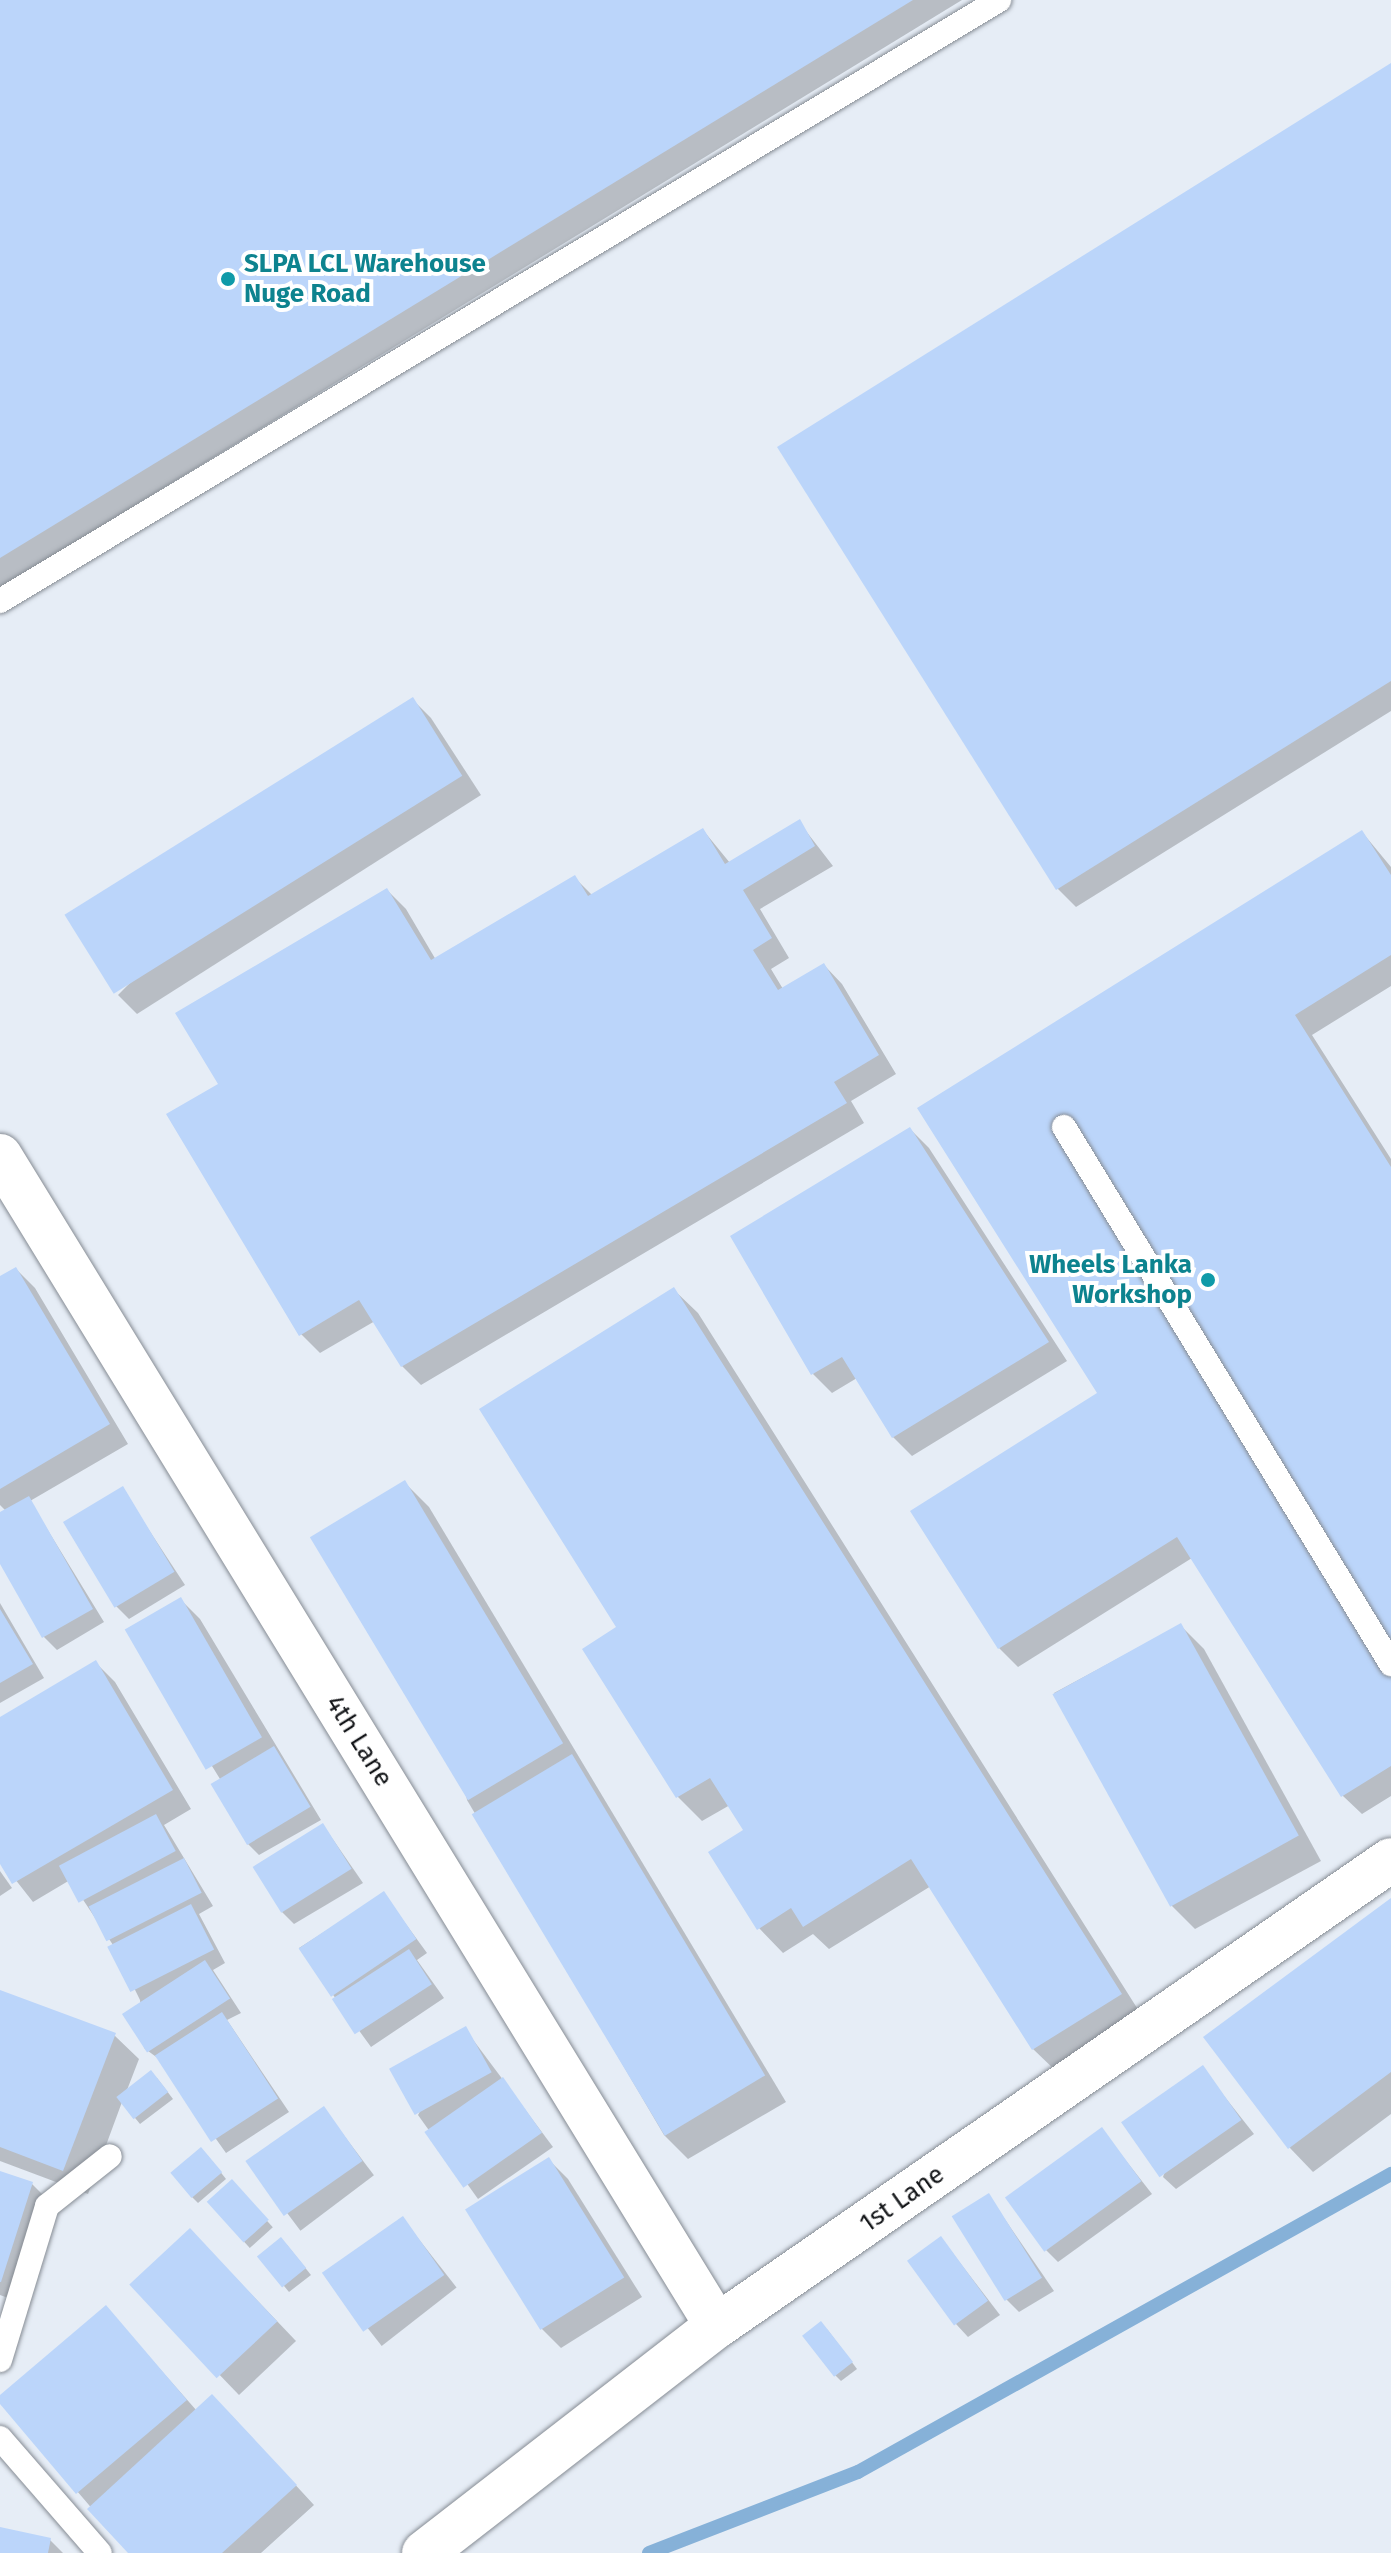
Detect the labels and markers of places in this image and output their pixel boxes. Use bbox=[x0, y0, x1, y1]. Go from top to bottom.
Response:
place label: SLPA LCL Warehouse Nuge Road bbox=[244, 248, 486, 310]
marker: SLPA LCL Warehouse Nuge Road bbox=[219, 270, 237, 288]
place label: Wheels Lanka Workshop bbox=[1029, 1249, 1192, 1310]
marker: Wheels Lanka Workshop bbox=[1199, 1271, 1217, 1289]

